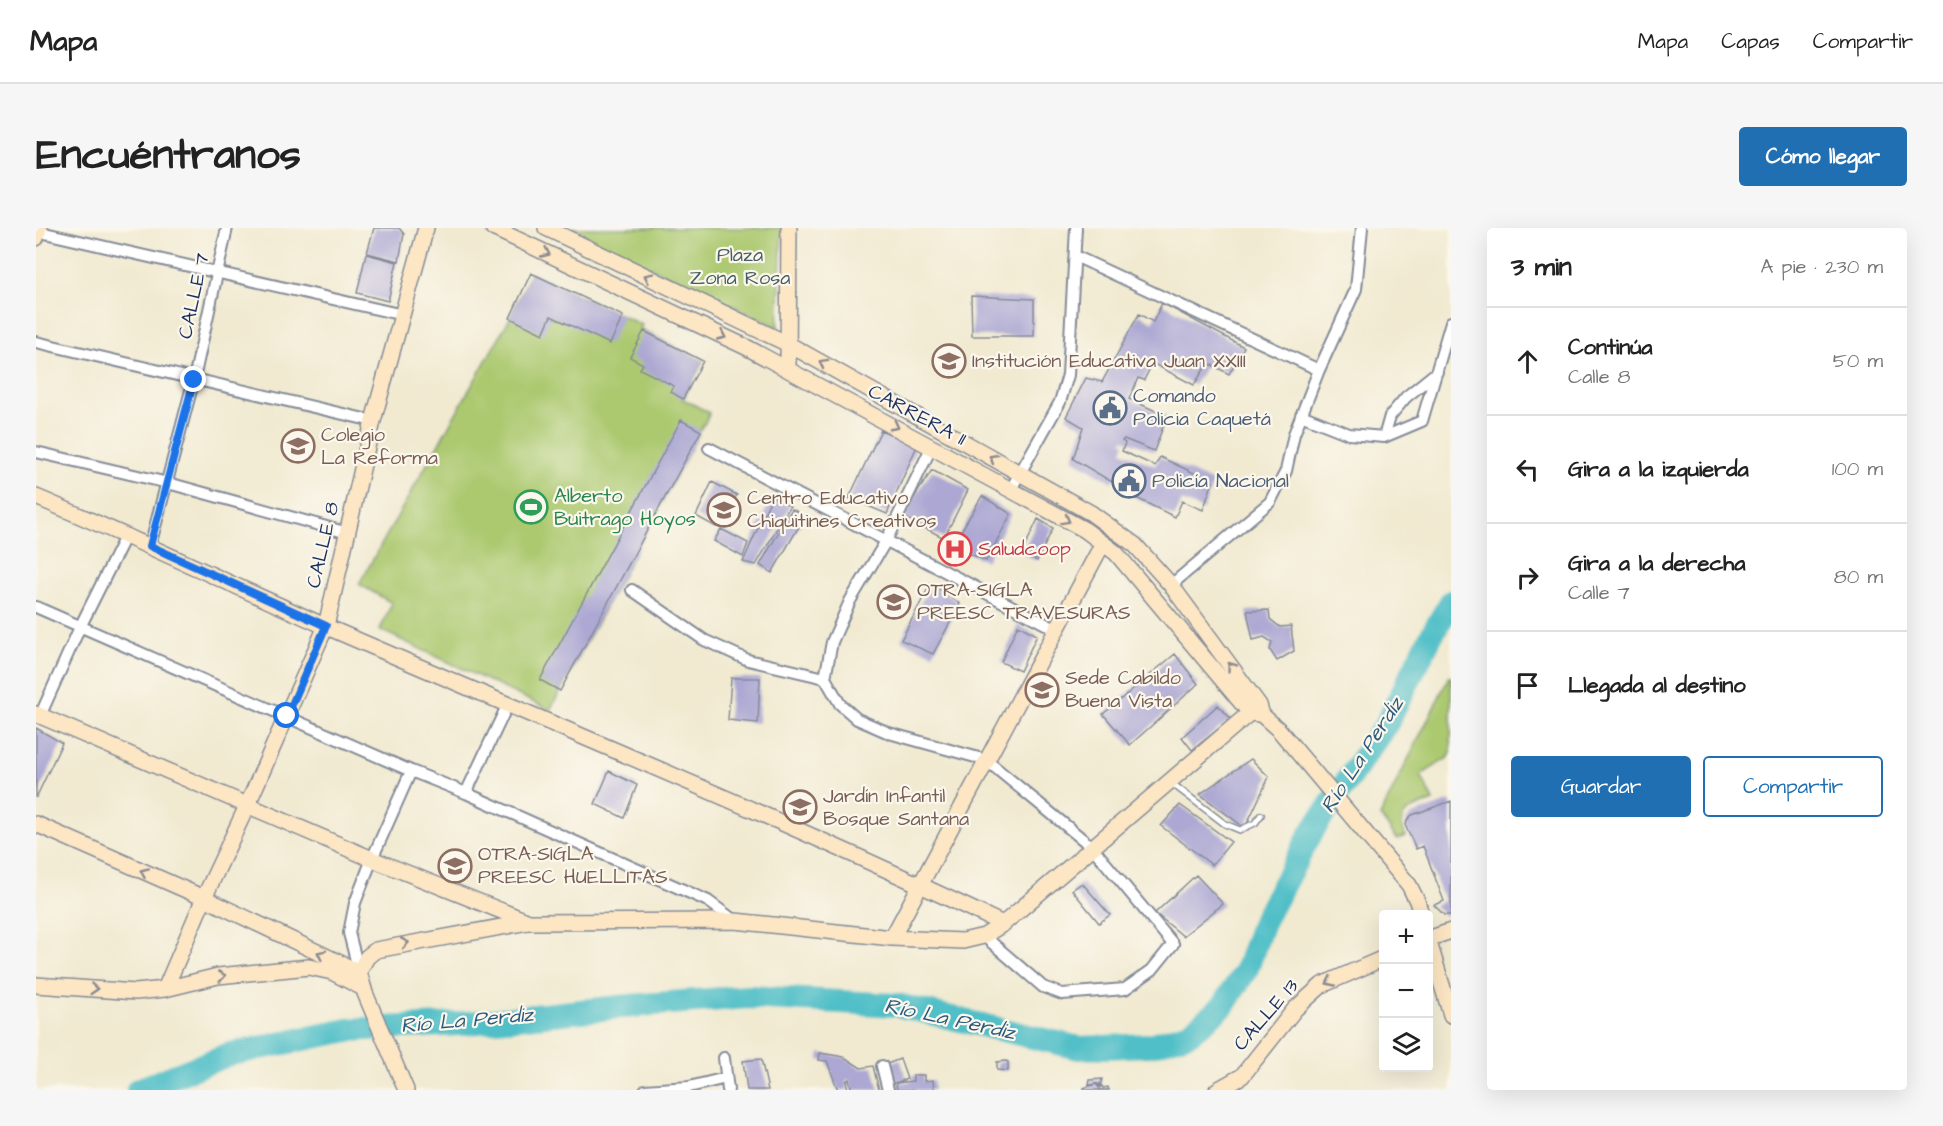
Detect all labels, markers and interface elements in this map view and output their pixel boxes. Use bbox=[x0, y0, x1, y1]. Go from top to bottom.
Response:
text: Mapa bbox=[30, 22, 97, 61]
text: Mapa bbox=[1638, 27, 1688, 56]
text: Capas bbox=[1721, 27, 1780, 56]
text: Compartir bbox=[1813, 27, 1913, 56]
text: Encuéntranos bbox=[36, 127, 301, 185]
button: Cómo llegar bbox=[1739, 127, 1907, 186]
park label: Plaza Zona Rosa bbox=[690, 241, 790, 292]
one-way arrow bbox=[539, 245, 550, 257]
text: 3 min bbox=[1511, 249, 1572, 285]
street label: CALLE 7 bbox=[171, 251, 217, 341]
text: A pie · 230 m bbox=[1761, 253, 1883, 281]
one-way arrow bbox=[644, 272, 655, 284]
one-way arrow bbox=[716, 328, 727, 340]
text: Continúa bbox=[1568, 332, 1653, 363]
school or university icon: Institución Educativa Juan XXIII bbox=[931, 343, 967, 379]
icon: ahead bbox=[1511, 345, 1544, 378]
place label: Institución Educativa Juan XXIII bbox=[972, 347, 1246, 375]
text: 50 m bbox=[1833, 347, 1883, 375]
one-way arrow bbox=[819, 359, 829, 370]
text: Calle 8 bbox=[1568, 363, 1630, 391]
route end bbox=[180, 366, 206, 392]
street label: CARRERA 11 bbox=[863, 377, 971, 453]
place label: Comando Policia Caquetá bbox=[1133, 382, 1271, 433]
public building icon: Comando Policia Caquetá bbox=[1092, 390, 1128, 426]
one-way arrow bbox=[889, 419, 899, 430]
place label: Colegio La Reforma bbox=[321, 421, 438, 472]
school or university icon: Colegio La Reforma bbox=[280, 428, 316, 464]
icon: left bbox=[1511, 453, 1544, 486]
one-way arrow bbox=[989, 454, 999, 466]
text: Gira a la izquierda bbox=[1568, 454, 1749, 485]
text: 100 m bbox=[1832, 455, 1883, 483]
public building icon: Policía Nacional bbox=[1111, 463, 1147, 499]
place label: Policía Nacional bbox=[1152, 467, 1289, 495]
place label: Alberto Buitrago Hoyos bbox=[554, 482, 696, 534]
place label: Centro Educativo Chiquitines Creativos bbox=[747, 484, 937, 535]
sports icon: Alberto Buitrago Hoyos bbox=[513, 489, 549, 525]
school or university icon: Centro Educativo Chiquitines Creativos bbox=[706, 492, 742, 528]
street label: CALLE 8 bbox=[300, 499, 346, 591]
one-way arrow bbox=[1060, 513, 1070, 524]
hospital icon: Saludcoop bbox=[937, 531, 973, 567]
place label: Saludcoop bbox=[978, 535, 1071, 563]
text: Gira a la derecha bbox=[1568, 548, 1745, 579]
icon: right bbox=[1511, 561, 1544, 594]
text: 80 m bbox=[1834, 563, 1883, 591]
place label: OTRA-SIGLA PREESC TRAVESURAS bbox=[917, 576, 1131, 627]
text: Calle 7 bbox=[1568, 579, 1630, 607]
school or university icon: OTRA-SIGLA PREESC TRAVESURAS bbox=[876, 584, 912, 620]
one-way arrow bbox=[1227, 662, 1238, 673]
place label: Sede Cabildo Buena Vista bbox=[1065, 664, 1181, 715]
icon: arrive bbox=[1511, 669, 1544, 702]
text: Llegada al destino bbox=[1568, 670, 1746, 701]
school or university icon: Sede Cabildo Buena Vista bbox=[1024, 672, 1060, 708]
water label: Río La Perdiz bbox=[1314, 690, 1411, 819]
route start bbox=[273, 702, 299, 728]
button: Guardar bbox=[1511, 756, 1691, 817]
button: Compartir bbox=[1703, 756, 1883, 817]
place label: Jardín Infantil Bosque Santana bbox=[823, 782, 969, 833]
school or university icon: Jardín Infantil Bosque Santana bbox=[782, 789, 818, 825]
place label: OTRA-SIGLA PREESC HUELLITAS bbox=[478, 840, 668, 891]
school or university icon: OTRA-SIGLA PREESC HUELLITAS bbox=[437, 848, 473, 884]
one-way arrow bbox=[140, 867, 151, 879]
map controls bbox=[1379, 910, 1433, 1072]
button: + bbox=[1379, 910, 1433, 964]
one-way arrow bbox=[400, 938, 410, 950]
one-way arrow bbox=[317, 950, 328, 962]
button: − bbox=[1379, 964, 1433, 1018]
one-way arrow bbox=[217, 971, 227, 983]
street label: CALLE 13 bbox=[1227, 973, 1305, 1057]
one-way arrow bbox=[1325, 975, 1336, 987]
one-way arrow bbox=[90, 982, 99, 995]
water label: Río La Perdiz bbox=[882, 991, 1019, 1047]
water label: Río La Perdiz bbox=[400, 1000, 536, 1040]
button: layers bbox=[1379, 1018, 1433, 1072]

